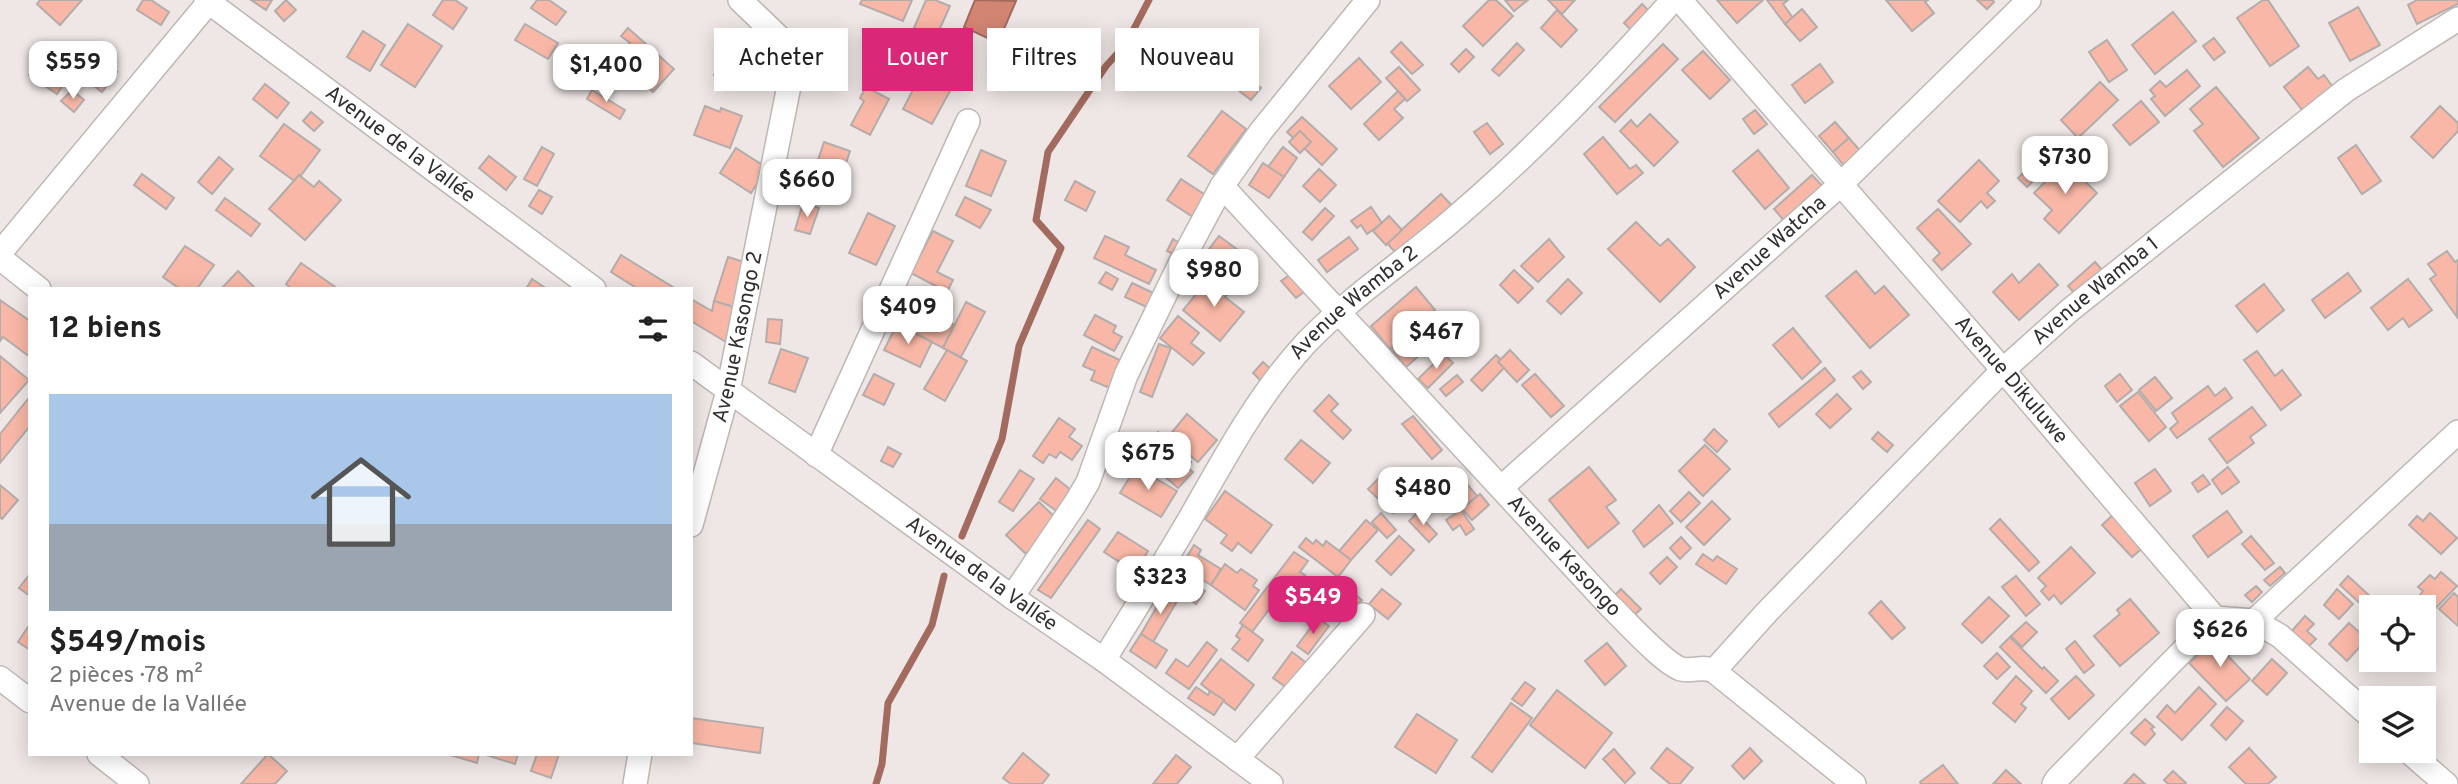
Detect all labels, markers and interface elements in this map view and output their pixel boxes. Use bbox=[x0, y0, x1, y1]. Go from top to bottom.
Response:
chip: Acheter bbox=[714, 28, 848, 91]
chip: Louer bbox=[862, 28, 973, 91]
chip: Filtres bbox=[987, 28, 1101, 91]
chip: Nouveau bbox=[1115, 28, 1259, 91]
pin: $559 bbox=[32, 42, 114, 101]
pin: $1,400 bbox=[549, 44, 663, 104]
text: $559 bbox=[45, 49, 101, 78]
text: $1,400 bbox=[569, 52, 643, 81]
street label: Avenue de la Vallée bbox=[319, 80, 481, 209]
pin: $730 bbox=[2024, 136, 2106, 196]
text: $730 bbox=[2038, 144, 2092, 173]
pin: $660 bbox=[766, 160, 848, 219]
text: $660 bbox=[778, 167, 836, 196]
street label: Avenue Watcha bbox=[1707, 190, 1832, 306]
street label: Avenue Wamba 1 bbox=[2026, 231, 2165, 351]
street label: Avenue Wamba 2 bbox=[1284, 240, 1424, 366]
street label: Avenue Kasongo 2 bbox=[706, 249, 769, 426]
pin: $980 bbox=[1173, 250, 1255, 309]
text: $980 bbox=[1185, 257, 1243, 286]
pin: $409 bbox=[867, 286, 949, 346]
text: $409 bbox=[879, 294, 937, 323]
icon: filters bbox=[634, 310, 672, 348]
street label: Avenue Dikuluwe bbox=[1948, 310, 2074, 450]
text: 12 biens bbox=[49, 311, 162, 348]
pin: $467 bbox=[1395, 312, 1477, 371]
text: $467 bbox=[1408, 319, 1464, 348]
pin: $675 bbox=[1107, 433, 1189, 492]
icon: home bbox=[298, 439, 424, 565]
text: $675 bbox=[1121, 440, 1175, 469]
pin: $480 bbox=[1382, 468, 1464, 527]
text: $480 bbox=[1394, 475, 1452, 504]
street label: Avenue Kasongo bbox=[1501, 490, 1627, 623]
street label: Avenue de la Vallée bbox=[900, 510, 1063, 638]
pin: $323 bbox=[1119, 556, 1201, 616]
text: $323 bbox=[1132, 564, 1188, 593]
pin: $549 bbox=[1272, 576, 1354, 636]
text: $549 bbox=[1284, 584, 1342, 613]
map controls bbox=[2359, 595, 2436, 763]
button: locate bbox=[2359, 595, 2436, 672]
pin: $626 bbox=[2179, 610, 2261, 669]
text: $626 bbox=[2192, 617, 2248, 646]
text: $549/mois bbox=[49, 625, 206, 662]
text: 2 pièces · 78 m² bbox=[49, 662, 203, 691]
button: layers bbox=[2359, 686, 2436, 763]
text: Avenue de la Vallée bbox=[49, 691, 247, 720]

